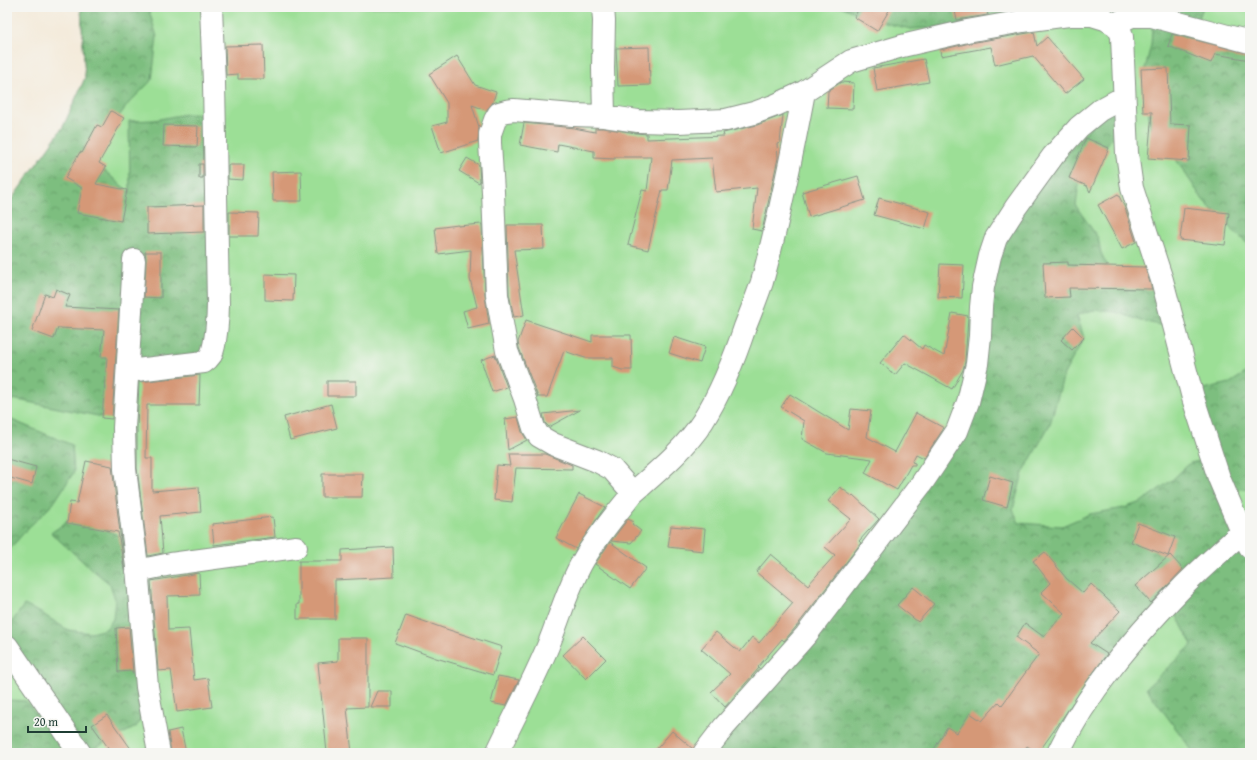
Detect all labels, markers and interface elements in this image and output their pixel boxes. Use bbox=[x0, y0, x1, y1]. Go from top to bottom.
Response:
scale bar bbox=[28, 708, 86, 734]
text: 20 m bbox=[34, 713, 58, 730]

